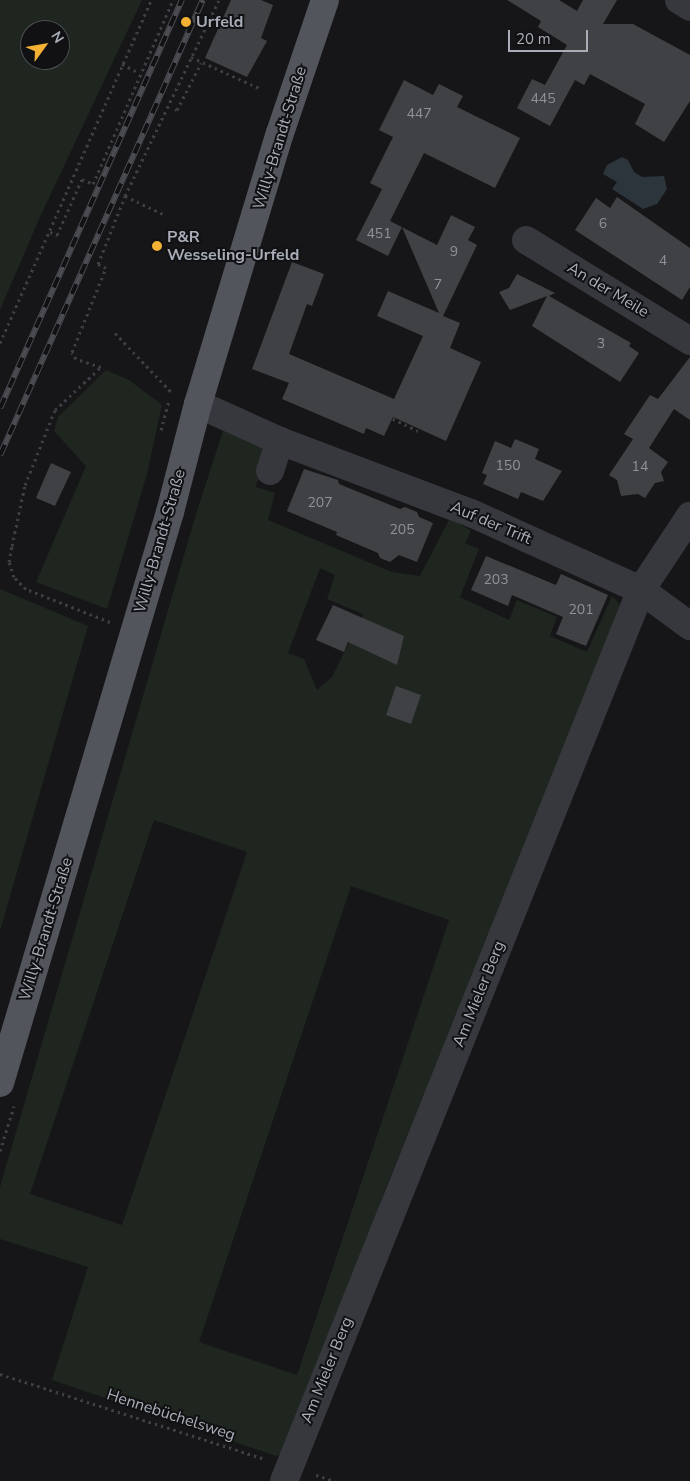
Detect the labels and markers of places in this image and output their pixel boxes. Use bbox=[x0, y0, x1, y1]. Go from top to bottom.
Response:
place label: Urfeld bbox=[196, 12, 243, 32]
marker: Urfeld bbox=[180, 16, 192, 28]
place label: P&R Wesseling-Urfeld bbox=[167, 227, 299, 265]
marker: P&R Wesseling-Urfeld bbox=[151, 240, 163, 252]

